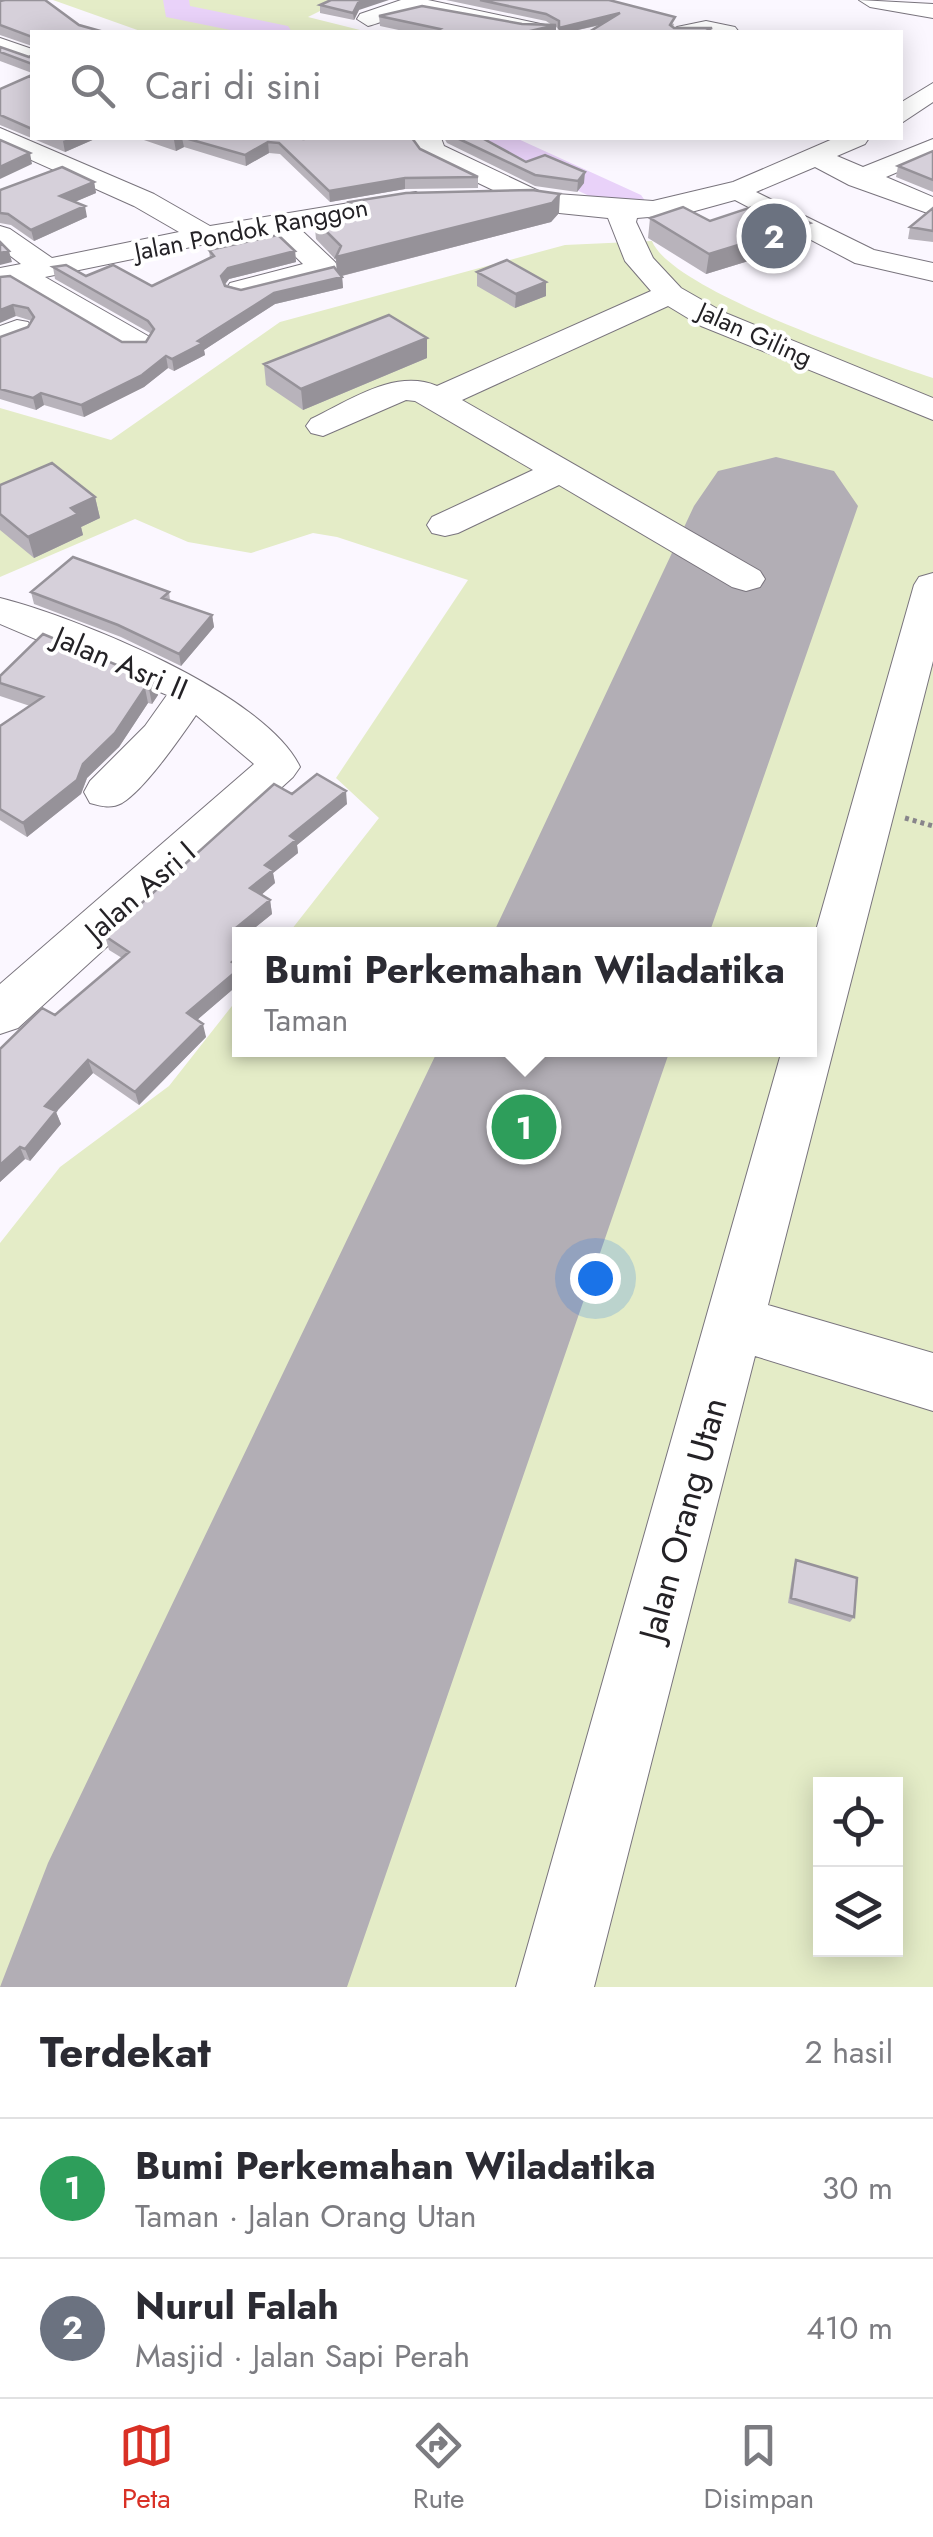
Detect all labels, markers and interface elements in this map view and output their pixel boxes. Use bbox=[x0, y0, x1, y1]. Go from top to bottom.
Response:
search box bbox=[30, 30, 903, 140]
icon: search bbox=[65, 58, 120, 113]
text: Cari di sini bbox=[145, 58, 322, 113]
street label: Jalan Pondok Ranggon bbox=[128, 189, 371, 270]
pin: 2 bbox=[742, 198, 806, 274]
street label: Jalan Giling bbox=[689, 292, 818, 375]
street label: Jalan Asri II bbox=[44, 614, 194, 710]
street label: Jalan Asri I bbox=[72, 831, 205, 954]
popup bbox=[232, 927, 817, 1057]
text: Bumi Perkemahan Wiladatika bbox=[264, 942, 785, 997]
text: Taman bbox=[264, 997, 348, 1043]
pin: 1 bbox=[492, 1090, 556, 1164]
your location bbox=[570, 1253, 621, 1304]
street label: Jalan Orang Utan bbox=[625, 1392, 739, 1650]
map controls bbox=[813, 1777, 903, 1957]
button: locate bbox=[813, 1777, 903, 1867]
button: layers bbox=[813, 1867, 903, 1957]
text: Terdekat bbox=[40, 2022, 211, 2083]
text: 2 hasil bbox=[804, 2029, 893, 2075]
text: Bumi Perkemahan Wiladatika bbox=[135, 2138, 656, 2193]
text: 1 bbox=[64, 2165, 81, 2211]
text: 30 m bbox=[822, 2165, 893, 2211]
text: Taman · Jalan Orang Utan bbox=[135, 2193, 476, 2239]
text: Nurul Falah bbox=[135, 2278, 339, 2333]
text: 2 bbox=[62, 2305, 83, 2351]
text: 410 m bbox=[806, 2305, 893, 2351]
text: Masjid · Jalan Sapi Perah bbox=[135, 2333, 470, 2379]
tab: Peta bbox=[119, 2418, 174, 2519]
tab: Rute bbox=[411, 2418, 466, 2519]
tab: Disimpan bbox=[703, 2418, 814, 2519]

